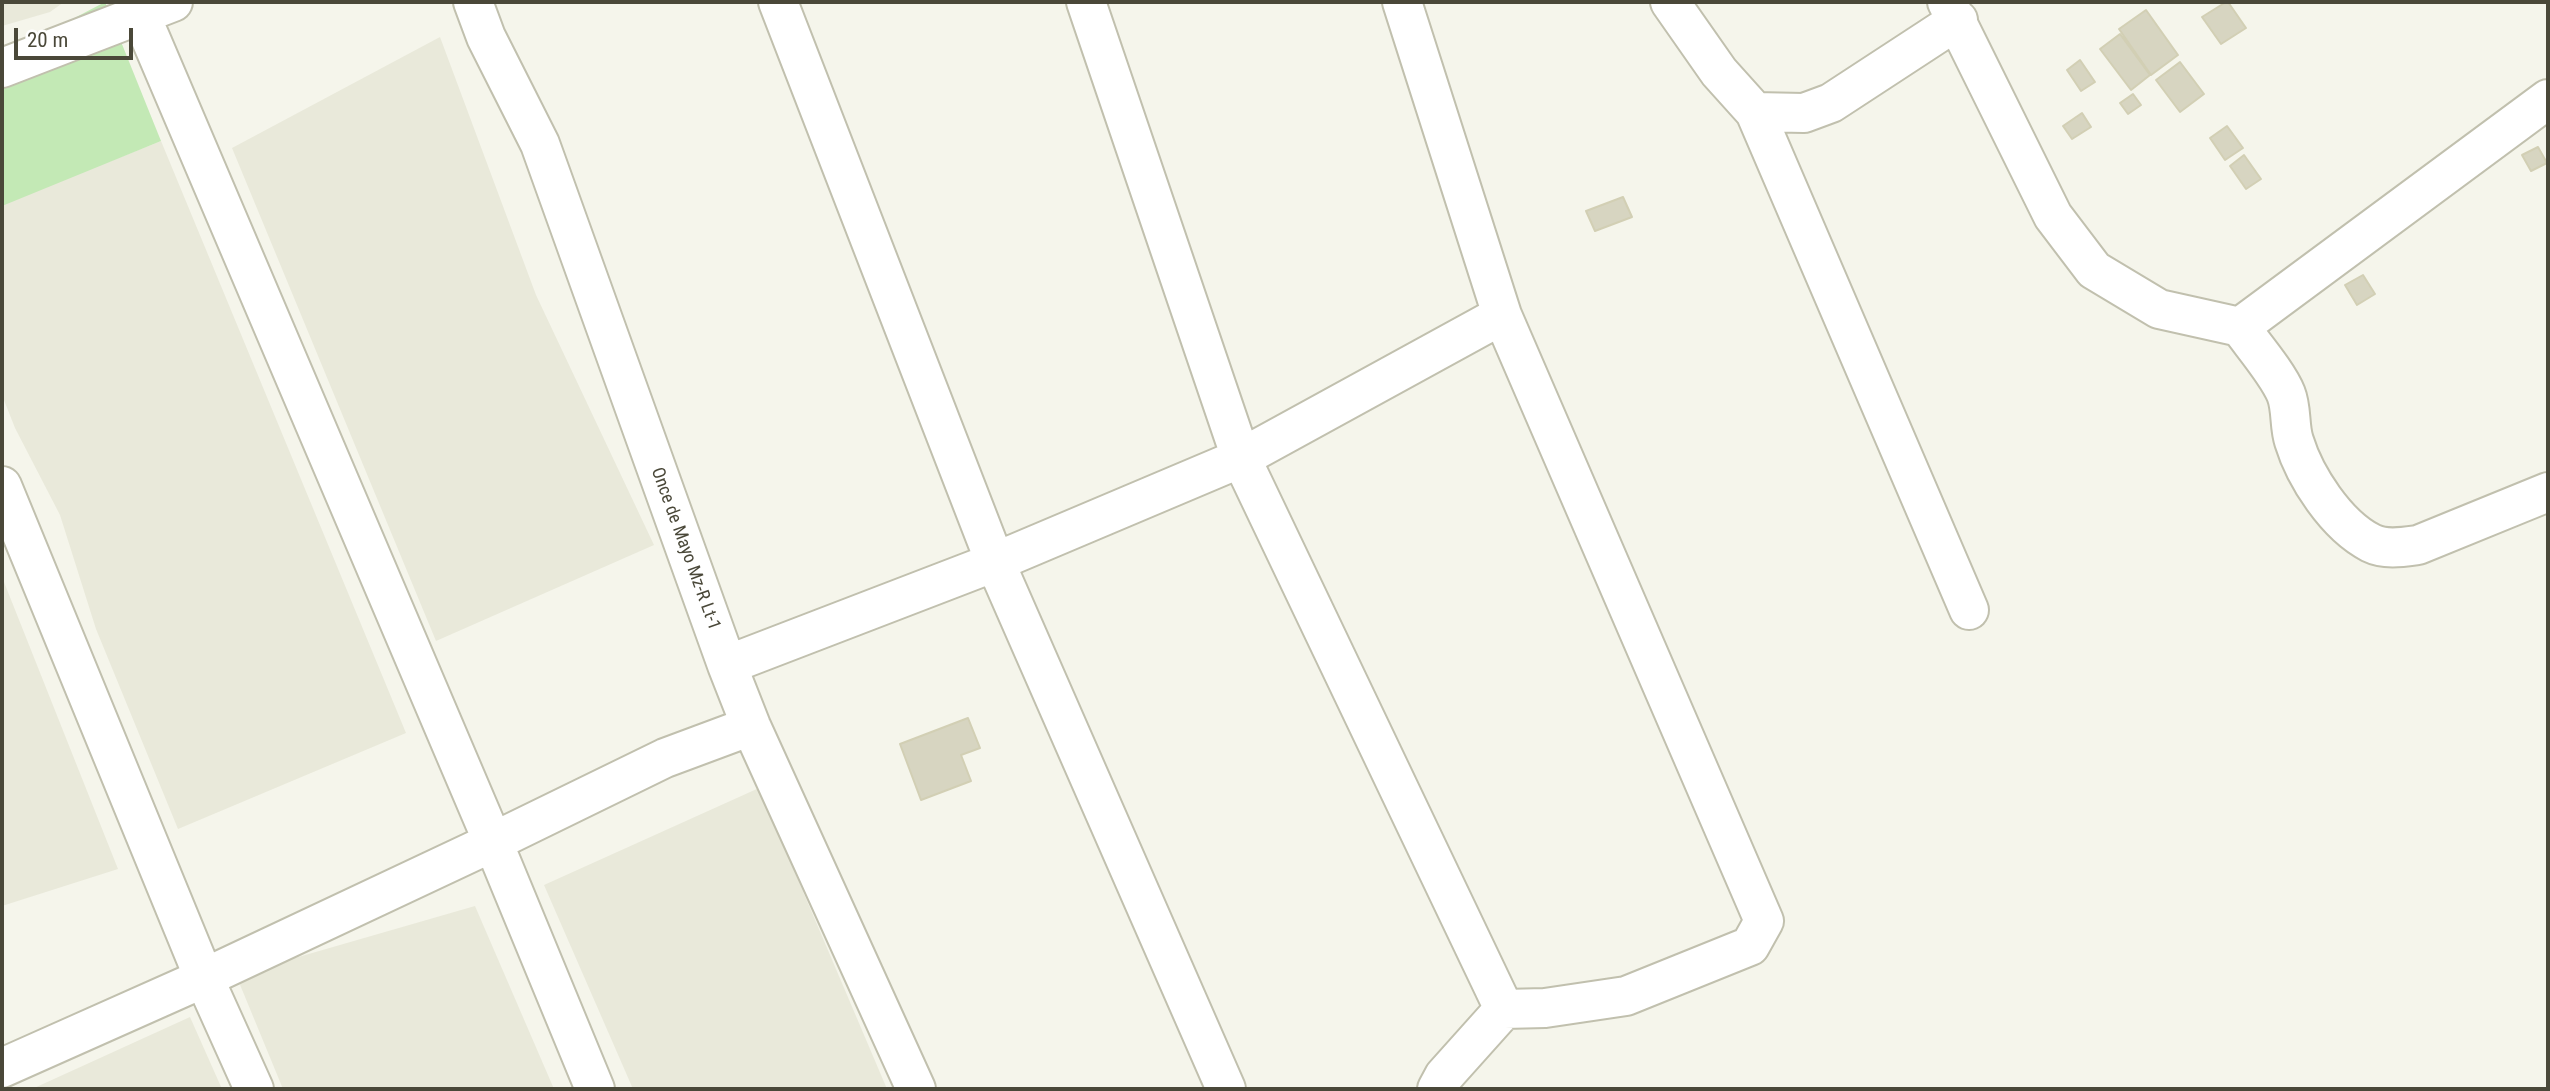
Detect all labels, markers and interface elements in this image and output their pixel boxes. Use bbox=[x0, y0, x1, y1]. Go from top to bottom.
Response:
scale bar bbox=[18, 14, 136, 58]
text: 20 m bbox=[27, 28, 68, 52]
street label: Once de Mayo Mz-R Lt-1 bbox=[646, 465, 724, 633]

